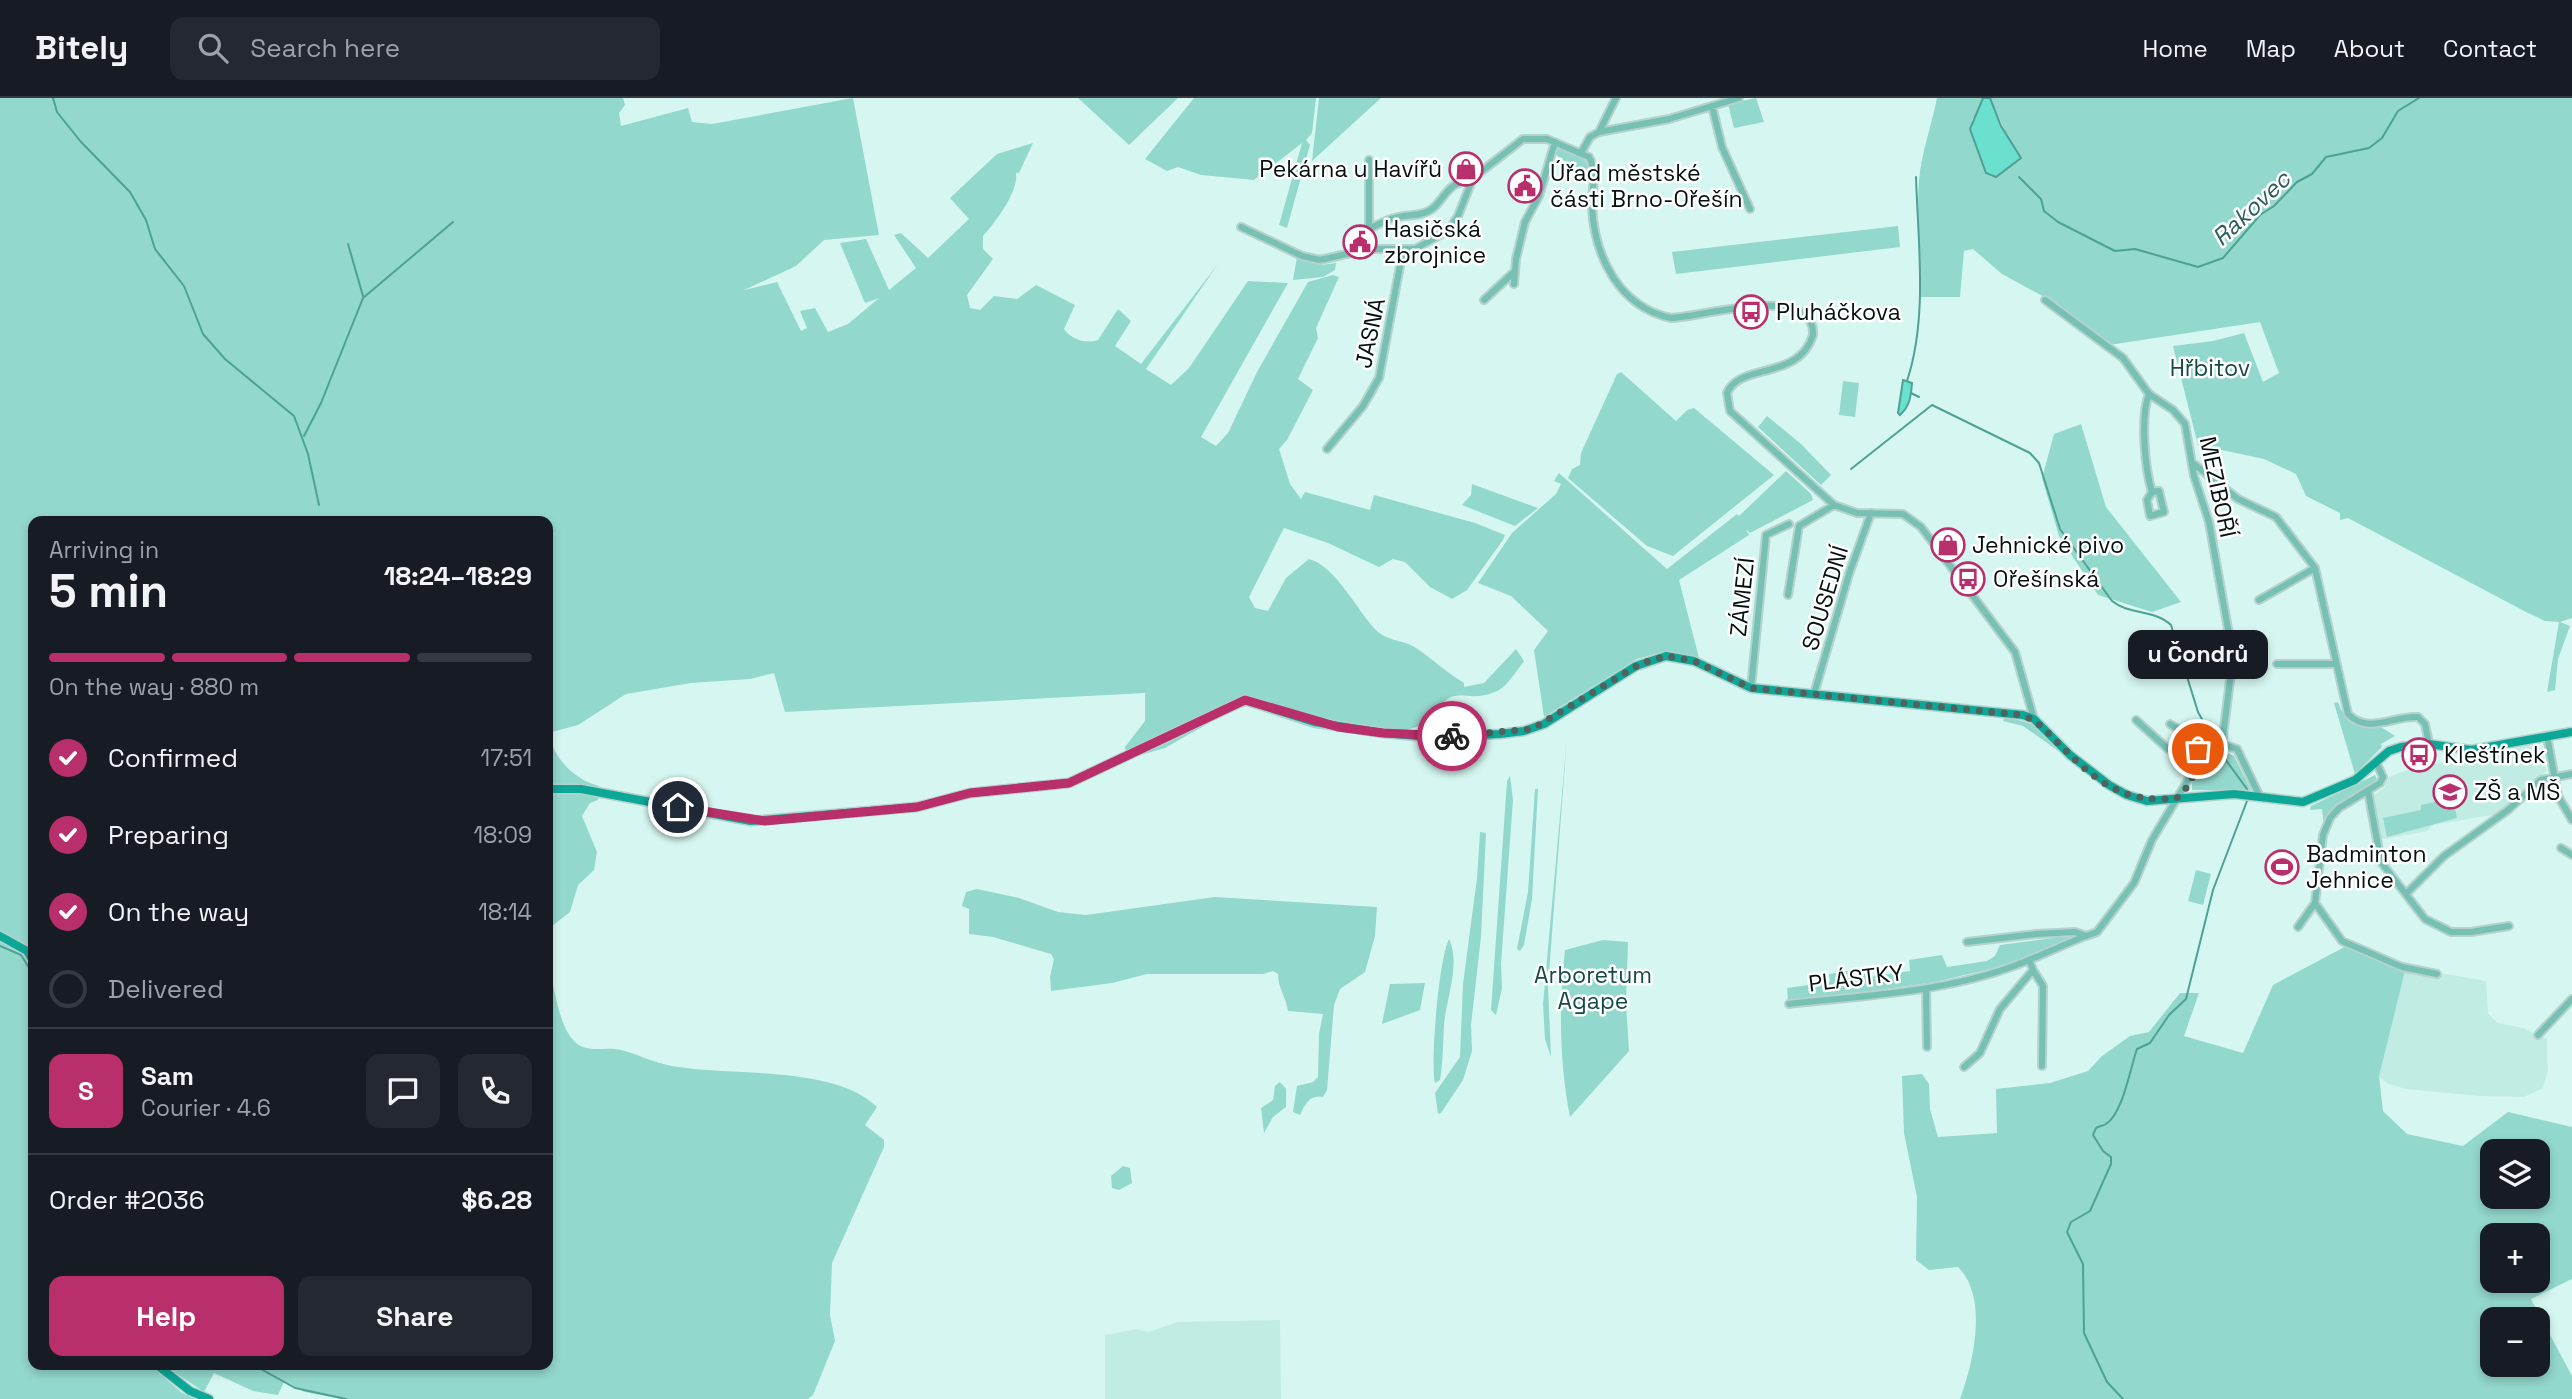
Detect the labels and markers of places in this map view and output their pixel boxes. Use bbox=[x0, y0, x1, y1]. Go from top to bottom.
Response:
shop icon: Pekárna u Havířů bbox=[1447, 150, 1485, 188]
place label: Pekárna u Havířů bbox=[1259, 154, 1442, 184]
place label: Úřad městské části Brno-Ořešín bbox=[1550, 158, 1743, 214]
public building icon: Úřad městské části Brno-Ořešín bbox=[1506, 167, 1544, 205]
place label: Hasičská zbrojnice bbox=[1384, 214, 1486, 270]
public building icon: Hasičská zbrojnice bbox=[1341, 223, 1379, 261]
bus stop icon: Pluháčkova bbox=[1732, 293, 1770, 331]
place label: Pluháčkova bbox=[1776, 297, 1901, 327]
shop icon: Jehnické pivo bbox=[1929, 526, 1967, 564]
place label: Jehnické pivo bbox=[1972, 530, 2124, 560]
bus stop icon: Ořešínská bbox=[1949, 560, 1987, 598]
place label: Ořešínská bbox=[1993, 564, 2100, 594]
callout: u Čondrů bbox=[2128, 630, 2268, 679]
pin bbox=[2168, 719, 2228, 779]
bus stop icon: Kleštínek bbox=[2400, 736, 2438, 774]
place label: Kleštínek bbox=[2444, 740, 2545, 770]
school or university icon: ZŠ a MŠ bbox=[2431, 773, 2469, 811]
pin bbox=[648, 777, 708, 837]
place label: ZŠ a MŠ bbox=[2474, 777, 2560, 807]
place label: Badminton Jehnice bbox=[2306, 839, 2427, 895]
sports icon: Badminton Jehnice bbox=[2263, 848, 2301, 886]

